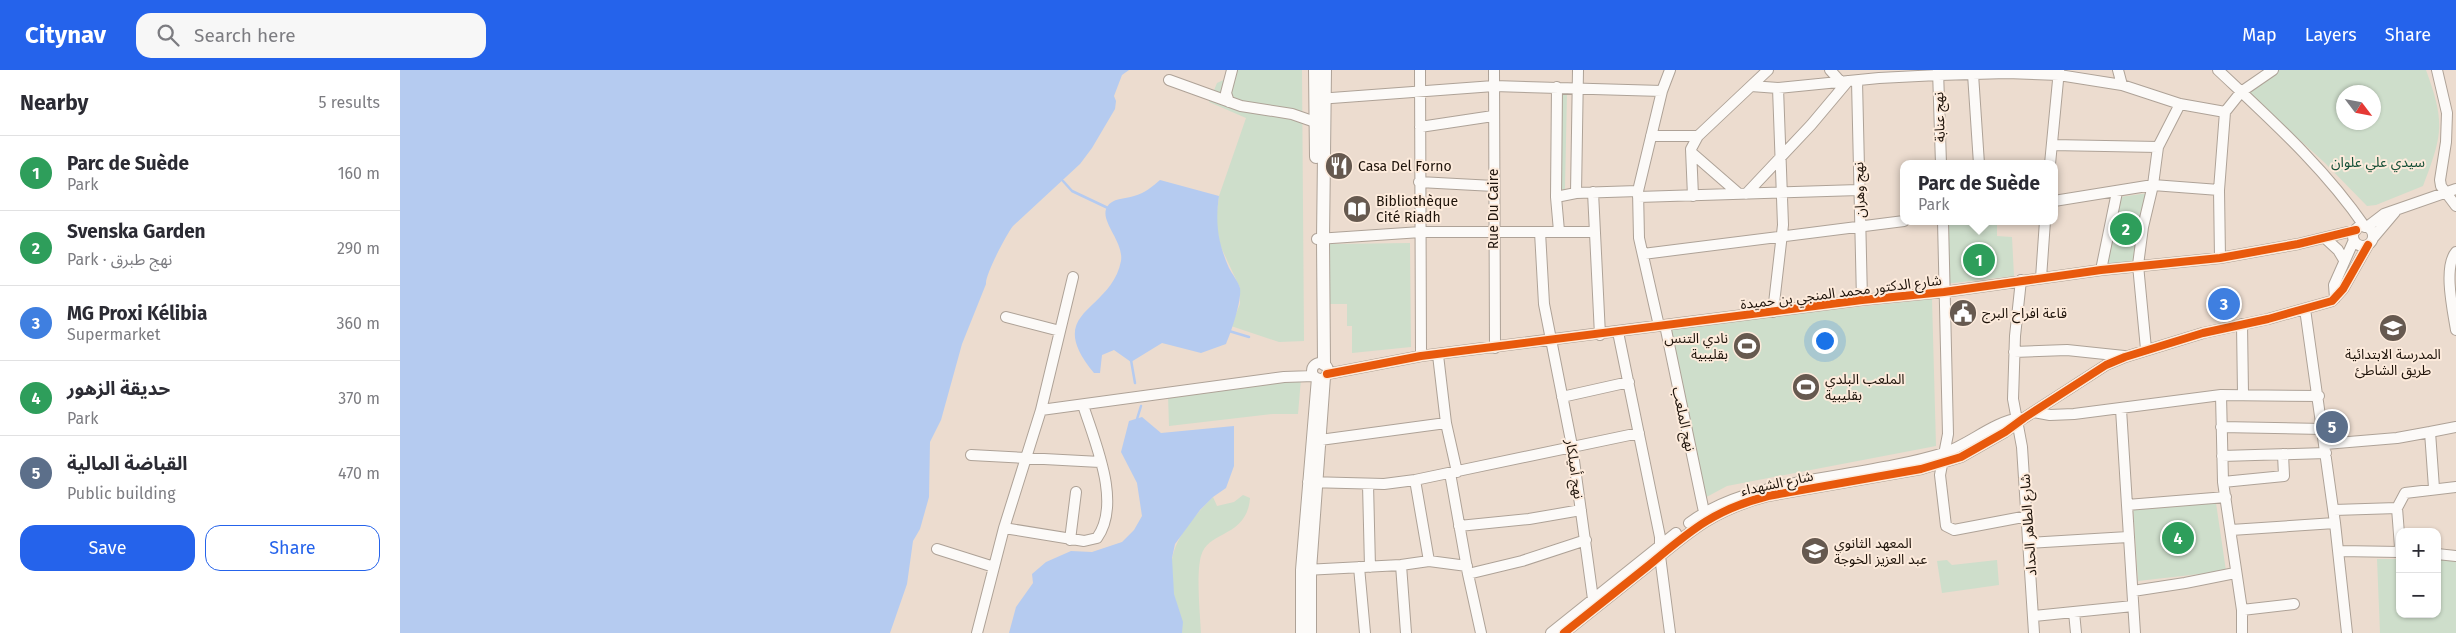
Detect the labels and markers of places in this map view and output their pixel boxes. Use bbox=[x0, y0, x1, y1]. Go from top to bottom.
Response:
restaurant icon: Casa Del Forno bbox=[1324, 151, 1354, 181]
place label: Casa Del Forno bbox=[1358, 158, 1452, 175]
place label: Bibliothèque Cité Riadh bbox=[1376, 193, 1458, 226]
library icon: Bibliothèque Cité Riadh bbox=[1342, 194, 1372, 224]
pin: 2 bbox=[2110, 210, 2142, 248]
pin: 1 bbox=[1963, 241, 1995, 279]
pin: 3 bbox=[2208, 285, 2240, 323]
public building icon: قاعة افراح البرج bbox=[1948, 298, 1978, 328]
place label: قاعة افراح البرج bbox=[1982, 305, 2067, 324]
school or university icon: المدرسة الابتدائية طريق الشاطئ bbox=[2378, 313, 2408, 343]
place label: نادي التنس بقليبية bbox=[1664, 330, 1728, 363]
sports icon: نادي التنس بقليبية bbox=[1732, 331, 1762, 361]
place label: المدرسة الابتدائية طريق الشاطئ bbox=[2345, 346, 2441, 380]
place label: الملعب البلدي بقليبية bbox=[1825, 371, 1905, 404]
sports icon: الملعب البلدي بقليبية bbox=[1791, 372, 1821, 402]
pin: 5 bbox=[2316, 408, 2348, 446]
pin: 4 bbox=[2162, 519, 2194, 557]
place label: المعهد الثانوي عبد العزيز الخوجة bbox=[1834, 535, 1927, 568]
school or university icon: المعهد الثانوي عبد العزيز الخوجة bbox=[1800, 536, 1830, 566]

